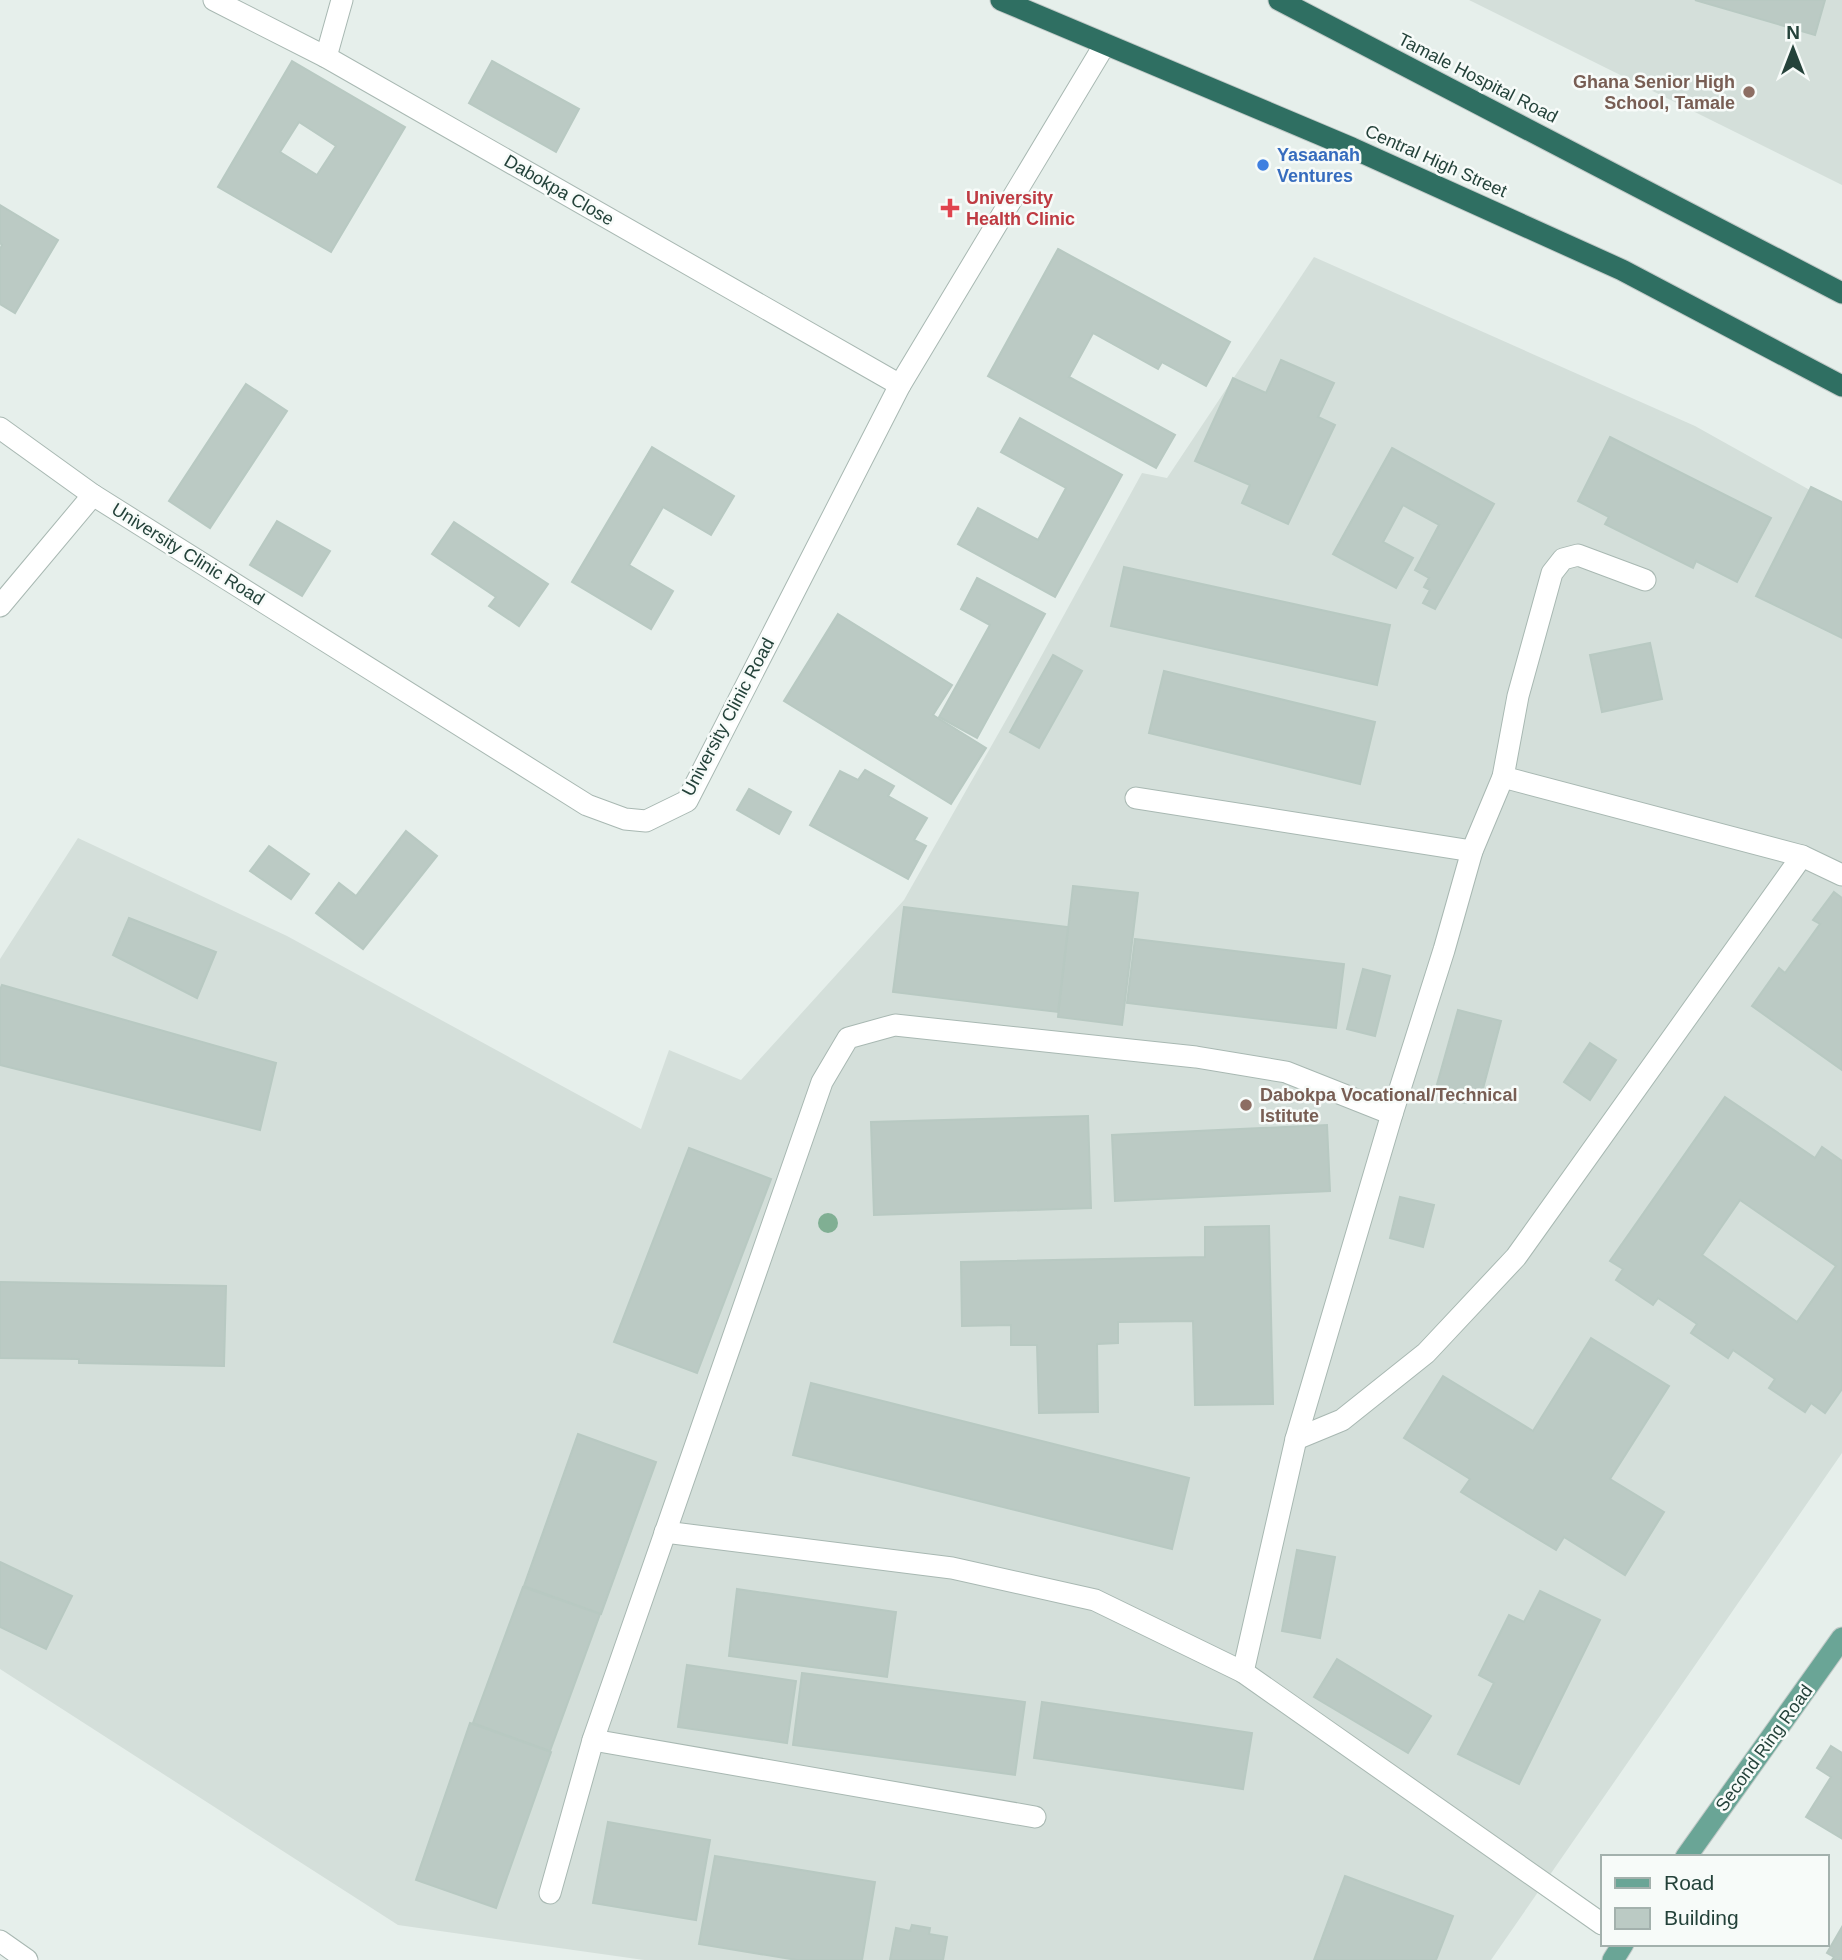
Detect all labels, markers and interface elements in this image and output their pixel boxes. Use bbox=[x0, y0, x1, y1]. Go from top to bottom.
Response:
north arrow bbox=[1758, 14, 1828, 84]
text: N bbox=[1786, 22, 1800, 43]
street label: Tamale Hospital Road bbox=[1395, 29, 1561, 127]
place label: Ghana Senior High School, Tamale bbox=[1573, 72, 1735, 113]
marker: Ghana Senior High School, Tamale bbox=[1741, 84, 1757, 100]
street label: Central High Street bbox=[1362, 121, 1510, 201]
place label: Yasaanah Ventures bbox=[1277, 145, 1360, 186]
street label: Dabokpa Close bbox=[501, 151, 617, 229]
marker: Yasaanah Ventures bbox=[1255, 157, 1271, 173]
place label: University Health Clinic bbox=[966, 188, 1075, 229]
marker: University Health Clinic bbox=[940, 198, 960, 218]
street label: University Clinic Road bbox=[108, 499, 268, 609]
street label: University Clinic Road bbox=[678, 635, 778, 799]
place label: Dabokpa Vocational/Technical Istitute bbox=[1260, 1085, 1517, 1126]
marker: Dabokpa Vocational/Technical Istitute bbox=[1238, 1097, 1254, 1113]
street label: Second Ring Road bbox=[1711, 1681, 1817, 1815]
legend bbox=[1601, 1855, 1828, 1946]
text: Road bbox=[1664, 1871, 1714, 1894]
text: Building bbox=[1664, 1906, 1739, 1929]

